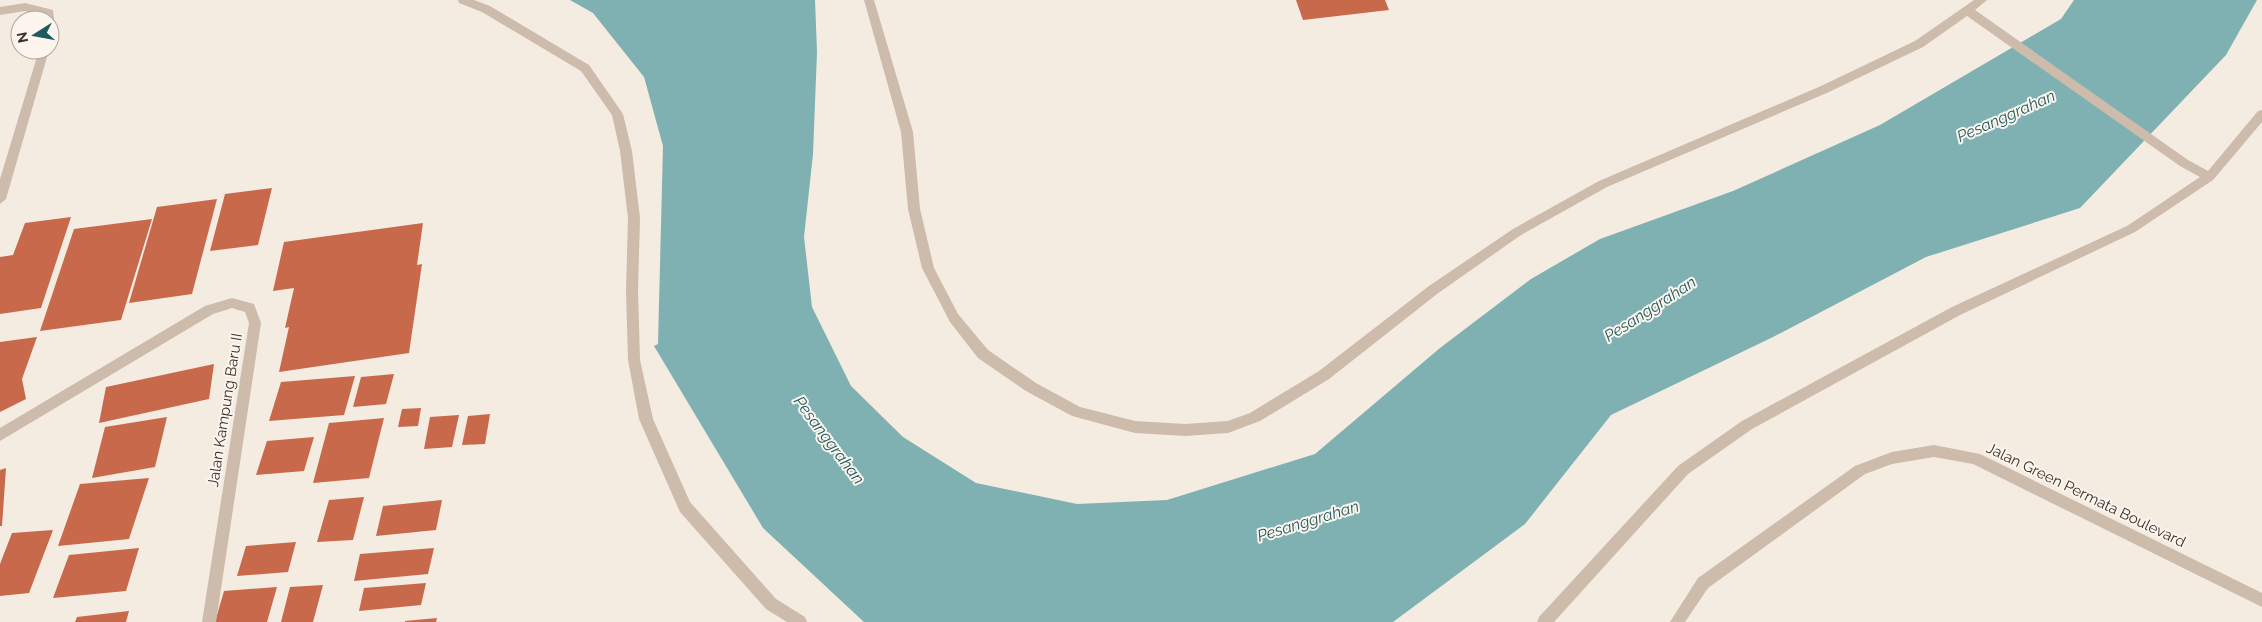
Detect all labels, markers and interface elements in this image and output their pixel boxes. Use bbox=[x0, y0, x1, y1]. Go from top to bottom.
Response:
north arrow bbox=[10, 10, 60, 60]
text: N bbox=[13, 31, 31, 44]
water label: Pesanggrahan bbox=[1954, 86, 2058, 146]
water label: Pesanggrahan bbox=[1601, 272, 1699, 346]
street label: Jalan Kampung Baru II bbox=[204, 332, 246, 488]
water label: Pesanggrahan bbox=[790, 392, 868, 488]
street label: Jalan Green Permata Boulevard bbox=[1984, 439, 2188, 551]
water label: Pesanggrahan bbox=[1255, 497, 1361, 545]

